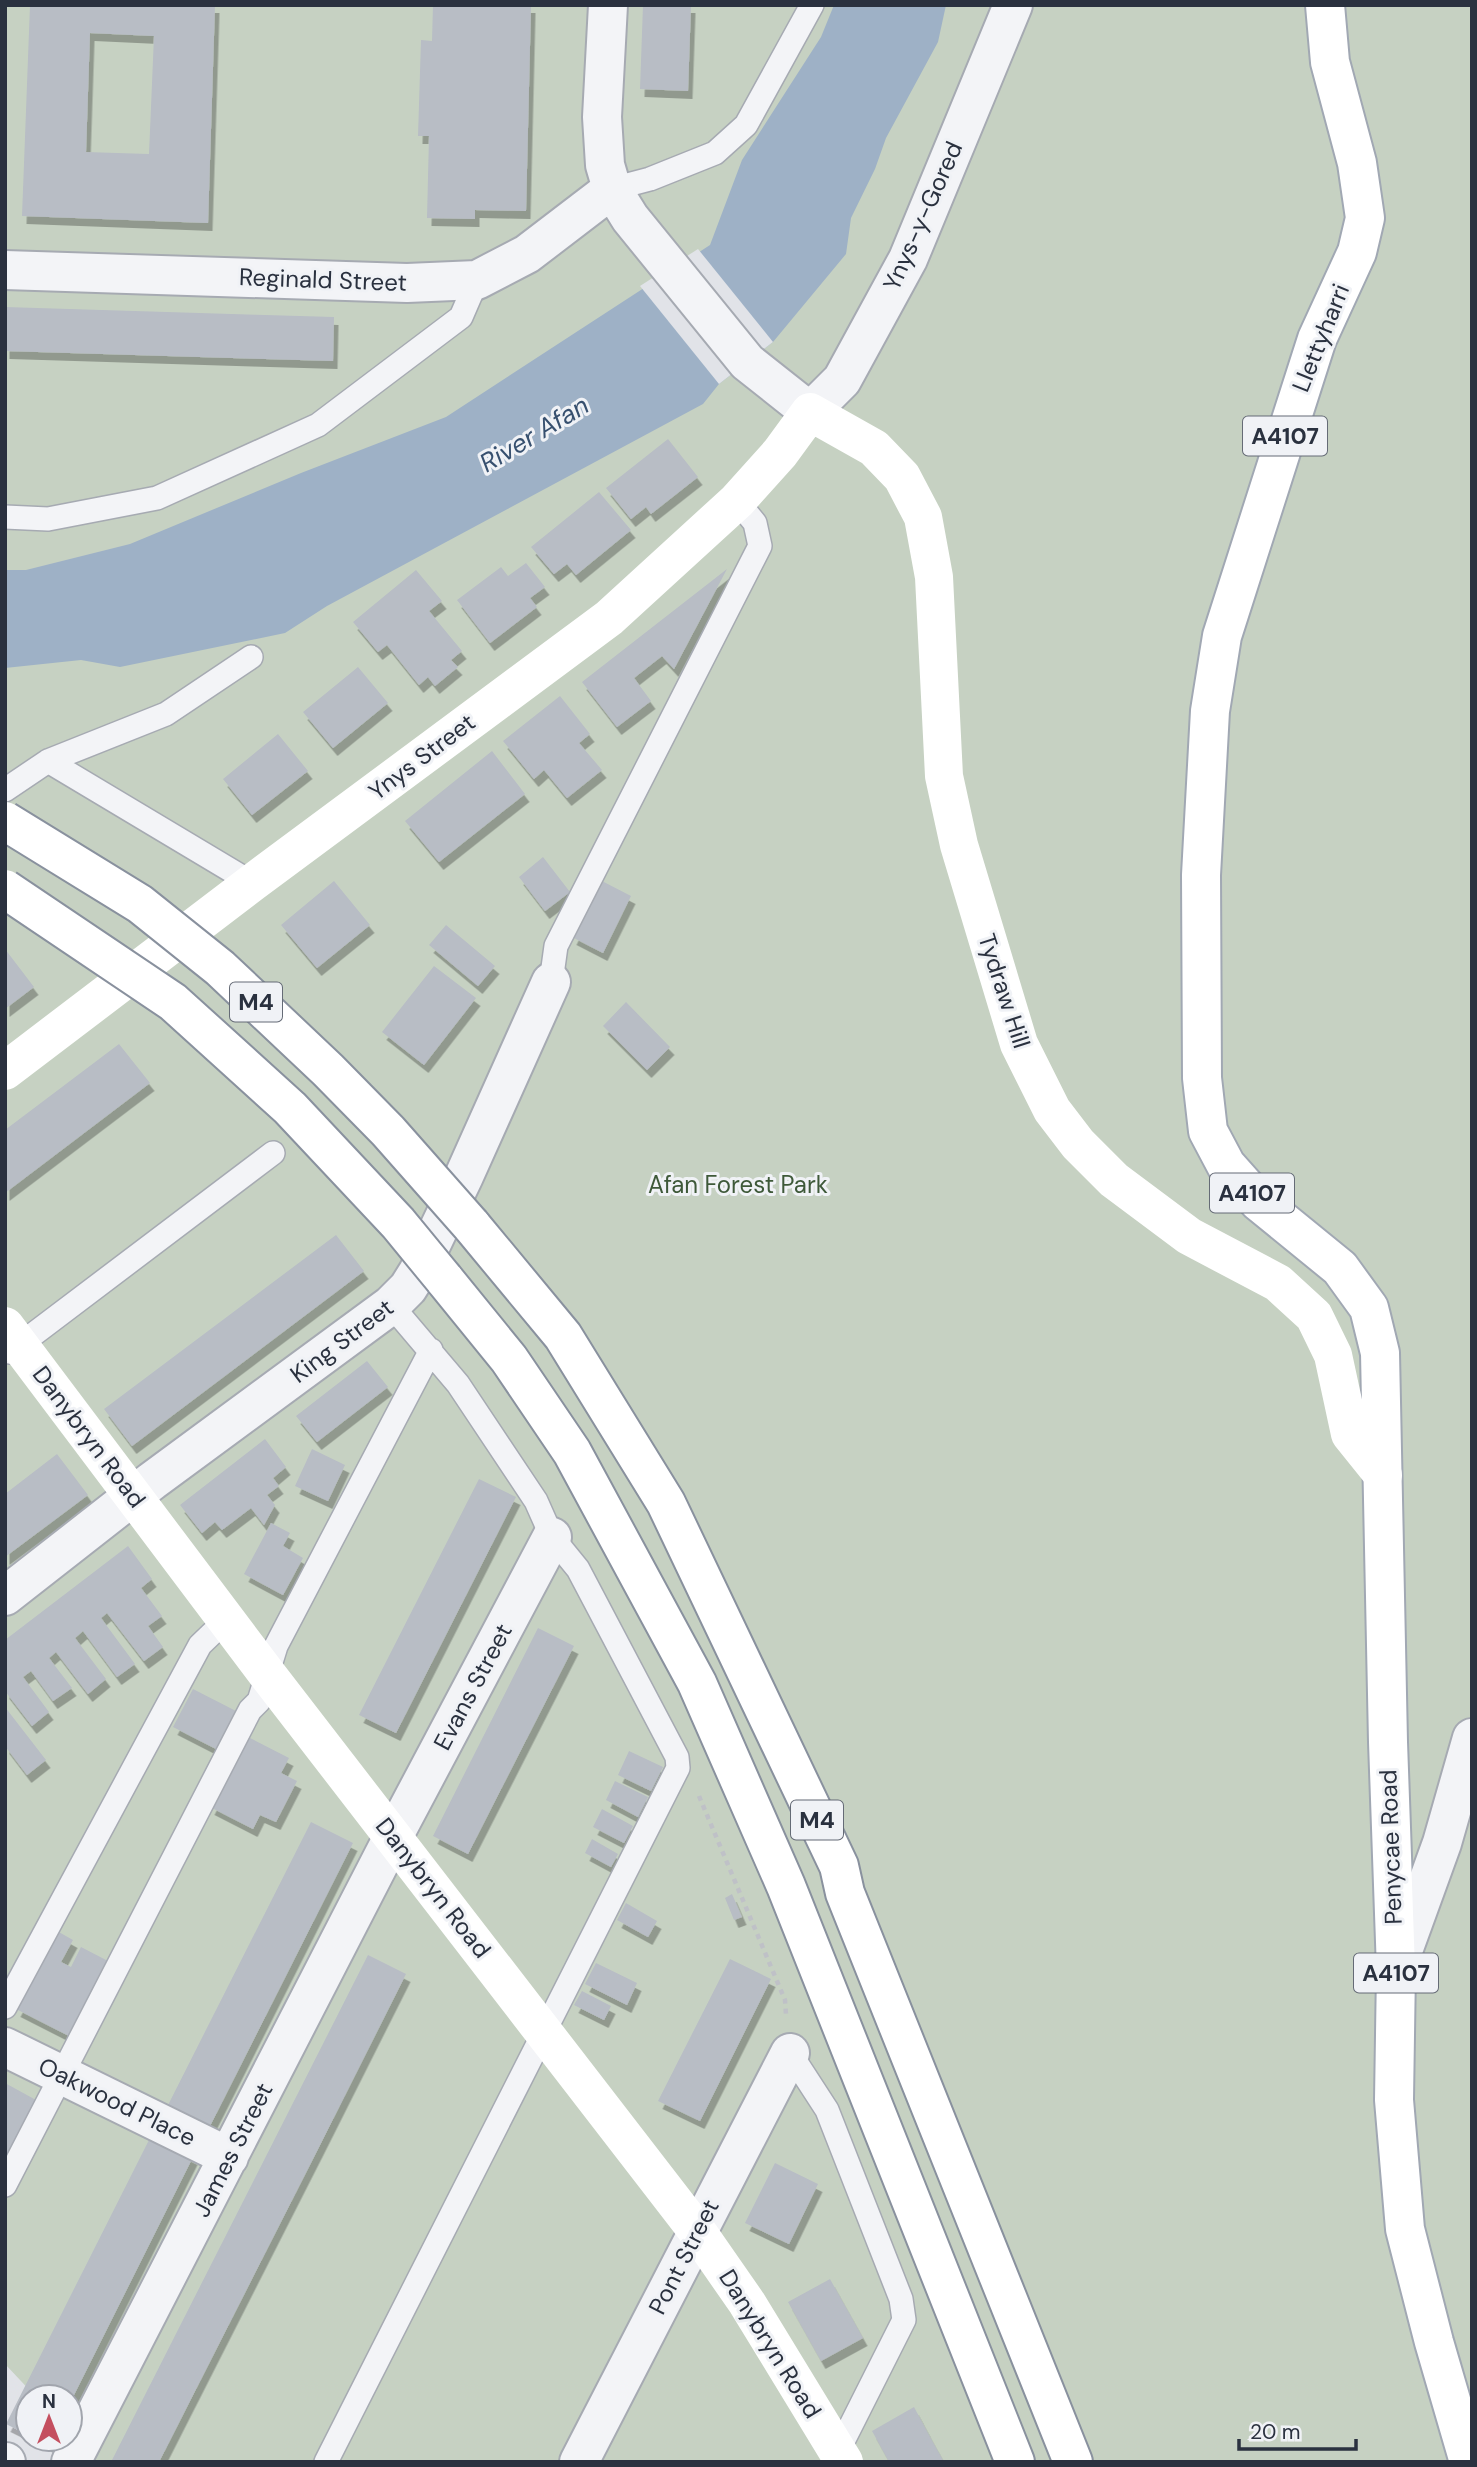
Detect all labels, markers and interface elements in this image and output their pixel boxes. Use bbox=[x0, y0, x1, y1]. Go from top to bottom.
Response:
street label: Ynys-y-Gored bbox=[876, 136, 969, 295]
street label: Reginald Street bbox=[239, 261, 407, 298]
street label: Llettyharri bbox=[1285, 279, 1356, 396]
water label: River Afan bbox=[473, 388, 595, 480]
road number: A4107 bbox=[1243, 416, 1327, 456]
street label: Ynys Street bbox=[362, 706, 481, 807]
street label: Tydraw Hill bbox=[971, 930, 1038, 1052]
road number: M4 bbox=[230, 982, 282, 1021]
park label: Afan Forest Park bbox=[648, 1169, 828, 1200]
road number: A4107 bbox=[1210, 1174, 1294, 1212]
street label: King Street bbox=[284, 1292, 399, 1389]
street label: Danybryn Road bbox=[26, 1360, 153, 1514]
street label: Evans Street bbox=[426, 1618, 519, 1755]
street label: Penycae Road bbox=[1372, 1769, 1409, 1925]
road number: M4 bbox=[791, 1800, 843, 1840]
street label: Danybryn Road bbox=[369, 1811, 498, 1964]
road number: A4107 bbox=[1354, 1954, 1438, 1992]
street label: Oakwood Place bbox=[34, 2050, 201, 2153]
street label: James Street bbox=[185, 2077, 280, 2222]
street label: Pont Street bbox=[641, 2194, 726, 2320]
street label: Danybryn Road bbox=[712, 2264, 829, 2424]
north arrow bbox=[14, 2383, 84, 2453]
text: N bbox=[42, 2389, 56, 2414]
scale bar bbox=[1239, 2408, 1356, 2452]
text: 20 m bbox=[1250, 2418, 1301, 2446]

